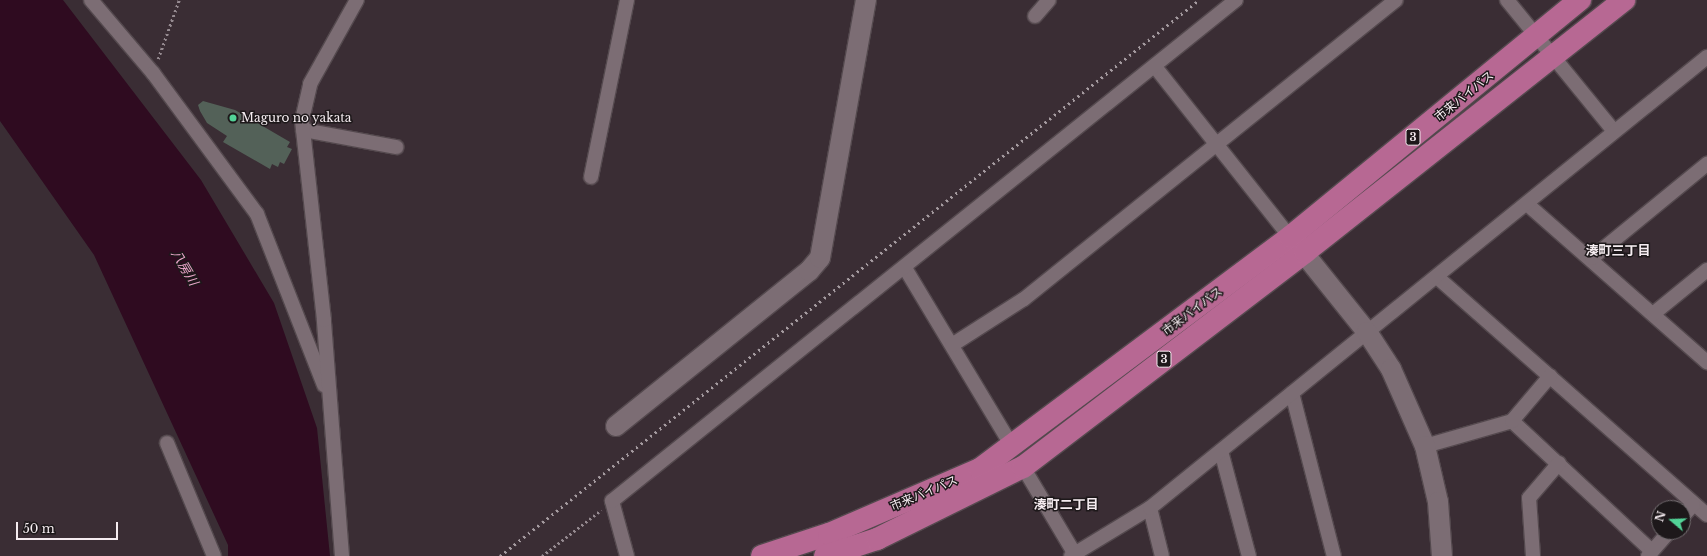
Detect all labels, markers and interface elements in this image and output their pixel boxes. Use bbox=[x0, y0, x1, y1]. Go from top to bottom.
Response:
street label: 市来バイパス bbox=[1431, 68, 1497, 124]
place label: Maguro no yakata bbox=[241, 111, 352, 125]
marker: Maguro no yakata bbox=[228, 113, 238, 123]
road number: 3 bbox=[1405, 128, 1421, 146]
district label: 湊町三丁目 bbox=[1586, 243, 1650, 259]
water label: 八房川 bbox=[167, 247, 201, 289]
street label: 市来バイパス bbox=[1159, 284, 1225, 338]
road number: 3 bbox=[1156, 350, 1172, 368]
street label: 市来バイパス bbox=[888, 472, 960, 514]
district label: 湊町二丁目 bbox=[1034, 497, 1098, 513]
north arrow bbox=[1651, 500, 1691, 540]
text: N bbox=[1652, 509, 1669, 524]
scale bar bbox=[18, 514, 120, 540]
text: 50 m bbox=[23, 521, 55, 536]

